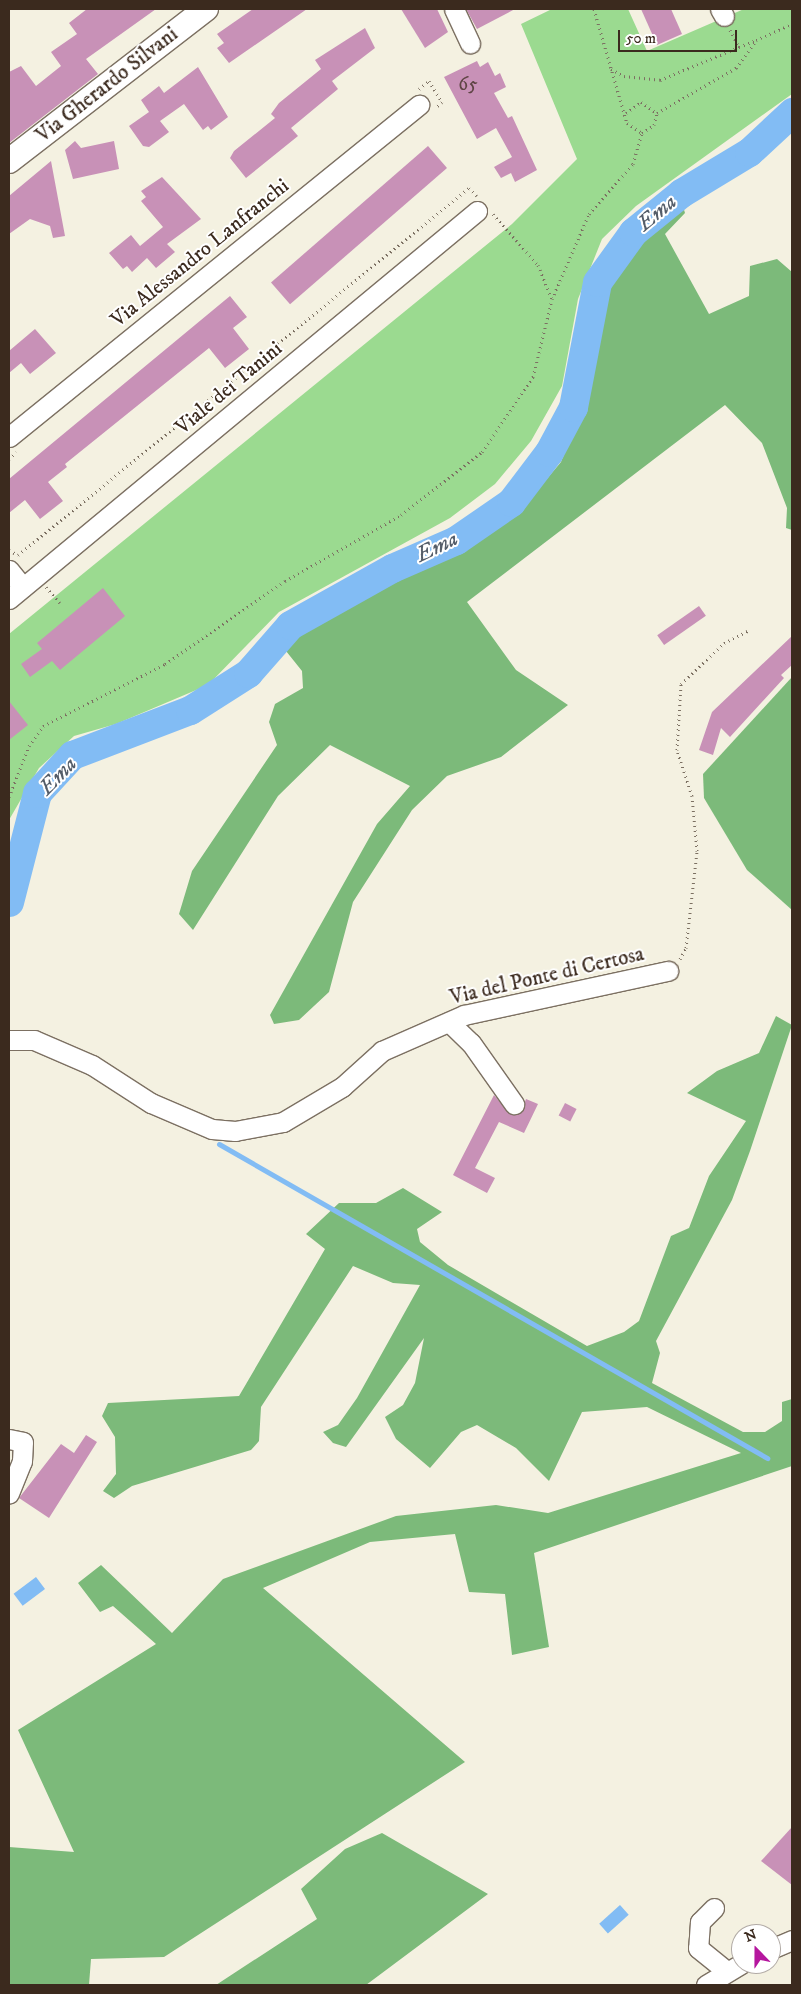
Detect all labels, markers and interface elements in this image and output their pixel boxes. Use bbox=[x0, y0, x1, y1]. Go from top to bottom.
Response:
scale bar bbox=[621, 20, 740, 52]
street label: Via Gherardo Silvani bbox=[31, 22, 183, 148]
text: 50 m bbox=[626, 29, 656, 48]
house number: 65 bbox=[458, 74, 478, 96]
street label: Via Alessandro Lanfranchi bbox=[106, 173, 294, 333]
water label: Ema bbox=[632, 189, 682, 237]
street label: Viale dei Tanini bbox=[170, 336, 288, 440]
water label: Ema bbox=[412, 526, 462, 568]
water label: Ema bbox=[33, 751, 83, 801]
street label: Via del Ponte di Certosa bbox=[447, 941, 647, 1011]
north arrow bbox=[731, 1924, 781, 1974]
text: N bbox=[742, 1926, 759, 1947]

